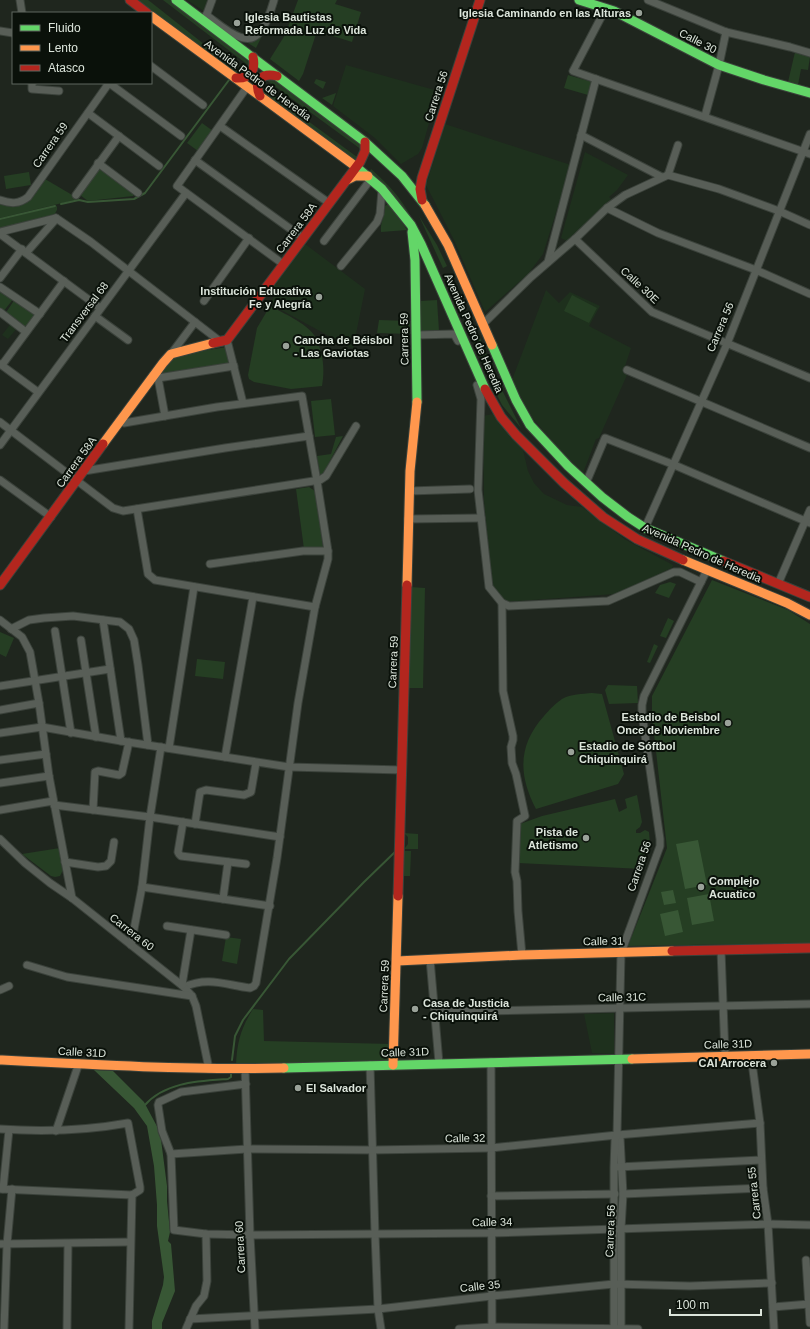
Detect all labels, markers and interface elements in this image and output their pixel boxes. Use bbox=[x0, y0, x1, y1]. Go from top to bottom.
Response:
place label: Iglesia Caminando en las Alturas bbox=[459, 7, 631, 19]
marker: Iglesia Caminando en las Alturas bbox=[634, 8, 644, 18]
place label: Iglesia Bautistas Reformada Luz de Vida bbox=[245, 11, 367, 36]
legend bbox=[12, 12, 152, 84]
marker: Iglesia Bautistas Reformada Luz de Vida bbox=[232, 18, 242, 28]
text: Fluido bbox=[48, 21, 81, 35]
street label: Calle 30 bbox=[677, 26, 719, 56]
street label: Avenida Pedro de Heredia bbox=[202, 37, 314, 123]
text: Lento bbox=[48, 41, 78, 55]
text: Atasco bbox=[48, 61, 85, 75]
street label: Carrera 56 bbox=[422, 69, 450, 123]
street label: Carrera 59 bbox=[30, 120, 70, 170]
street label: Carrera 58A bbox=[273, 200, 319, 256]
street label: Calle 30E bbox=[618, 264, 662, 306]
street label: Avenida Pedro de Heredia bbox=[442, 272, 506, 395]
street label: Transversal 68 bbox=[57, 280, 111, 344]
place label: Institución Educativa Fe y Alegría bbox=[200, 285, 312, 310]
marker: Institución Educativa Fe y Alegría bbox=[314, 292, 324, 302]
street label: Carrera 56 bbox=[704, 300, 736, 354]
street label: Carrera 59 bbox=[398, 313, 410, 365]
place label: Cancha de Béisbol - Las Gaviotas bbox=[294, 334, 392, 359]
marker: Cancha de Béisbol - Las Gaviotas bbox=[281, 341, 291, 351]
street label: Carrera 58A bbox=[54, 434, 99, 490]
street label: Avenida Pedro de Heredia bbox=[641, 521, 764, 585]
street label: Carrera 59 bbox=[386, 636, 400, 688]
place label: Estadio de Beisbol Once de Noviembre bbox=[617, 711, 720, 736]
marker: Estadio de Beisbol Once de Noviembre bbox=[723, 718, 733, 728]
place label: Estadio de Sóftbol Chiquinquirá bbox=[579, 740, 676, 765]
marker: Estadio de Sóftbol Chiquinquirá bbox=[566, 747, 576, 757]
place label: Pista de Atletismo bbox=[528, 826, 578, 851]
marker: Pista de Atletismo bbox=[581, 833, 591, 843]
street label: Carrera 56 bbox=[625, 839, 653, 893]
place label: Complejo Acuatico bbox=[709, 875, 759, 900]
marker: Complejo Acuatico bbox=[696, 882, 706, 892]
street label: Carrera 60 bbox=[108, 911, 156, 953]
street label: Calle 31 bbox=[583, 935, 623, 947]
street label: Carrera 59 bbox=[377, 960, 391, 1012]
street label: Calle 31C bbox=[598, 991, 646, 1003]
place label: Casa de Justicia - Chiquinquirá bbox=[423, 997, 510, 1022]
marker: Casa de Justicia - Chiquinquirá bbox=[410, 1004, 420, 1014]
street label: Calle 31D bbox=[704, 1037, 752, 1051]
street label: Calle 31D bbox=[58, 1045, 106, 1059]
street label: Calle 31D bbox=[381, 1045, 429, 1059]
place label: CAI Arrocera bbox=[699, 1057, 767, 1069]
marker: CAI Arrocera bbox=[769, 1058, 779, 1068]
place label: El Salvador bbox=[306, 1082, 367, 1094]
marker: El Salvador bbox=[293, 1083, 303, 1093]
street label: Calle 32 bbox=[445, 1132, 485, 1144]
street label: Carrera 55 bbox=[745, 1166, 763, 1220]
street label: Carrera 56 bbox=[603, 1205, 617, 1257]
street label: Calle 34 bbox=[472, 1216, 512, 1228]
street label: Carrera 60 bbox=[233, 1220, 247, 1274]
street label: Calle 35 bbox=[459, 1278, 501, 1294]
scale bar bbox=[670, 1291, 761, 1317]
text: 100 m bbox=[676, 1298, 709, 1312]

